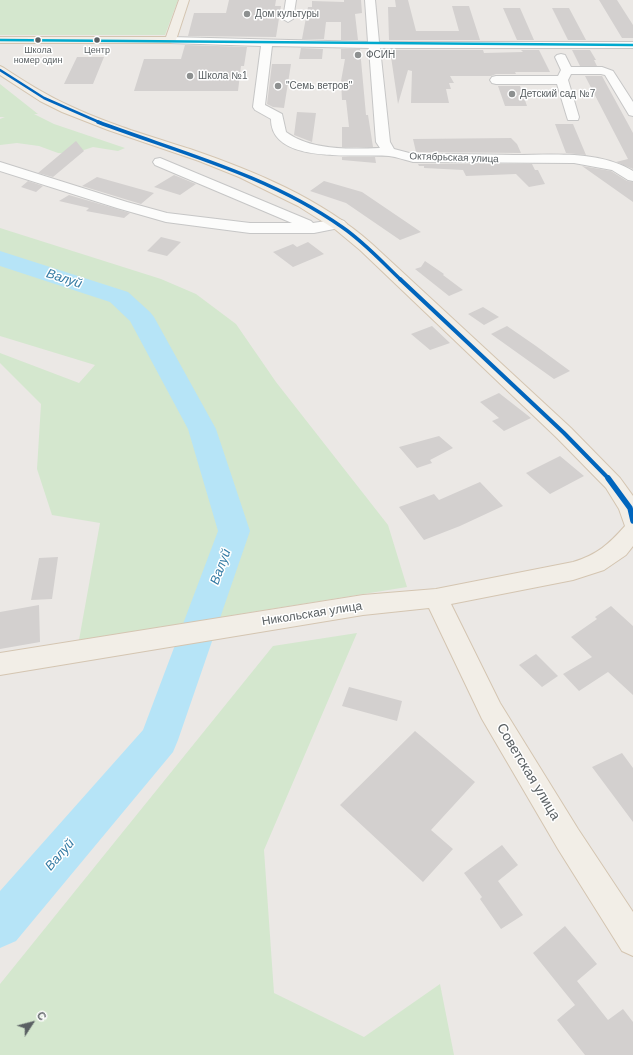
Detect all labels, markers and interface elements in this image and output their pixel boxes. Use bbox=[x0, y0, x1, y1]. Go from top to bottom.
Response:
place label: Дом культуры bbox=[255, 8, 319, 20]
marker: Дом культуры bbox=[242, 9, 252, 19]
marker: Школа номер один bbox=[33, 35, 43, 45]
marker: Центр bbox=[92, 35, 102, 45]
place label: Школа номер один bbox=[14, 46, 62, 67]
place label: Центр bbox=[84, 46, 110, 56]
place label: ФСИН bbox=[366, 49, 395, 61]
marker: ФСИН bbox=[353, 50, 363, 60]
place label: Школа №1 bbox=[198, 70, 247, 82]
marker: Школа №1 bbox=[185, 71, 195, 81]
place label: "Семь ветров" bbox=[286, 80, 352, 92]
marker: "Семь ветров" bbox=[273, 81, 283, 91]
place label: Детский сад №7 bbox=[520, 88, 595, 100]
marker: Детский сад №7 bbox=[507, 89, 517, 99]
street label: Октябрьская улица bbox=[409, 150, 499, 166]
water label: Валуй bbox=[44, 266, 84, 292]
water label: Валуй bbox=[207, 547, 235, 587]
street label: Никольская улица bbox=[261, 599, 363, 629]
street label: Советская улица bbox=[492, 721, 564, 823]
water label: Валуй bbox=[42, 836, 78, 874]
north arrow bbox=[12, 1003, 52, 1043]
text: С bbox=[35, 1009, 49, 1023]

